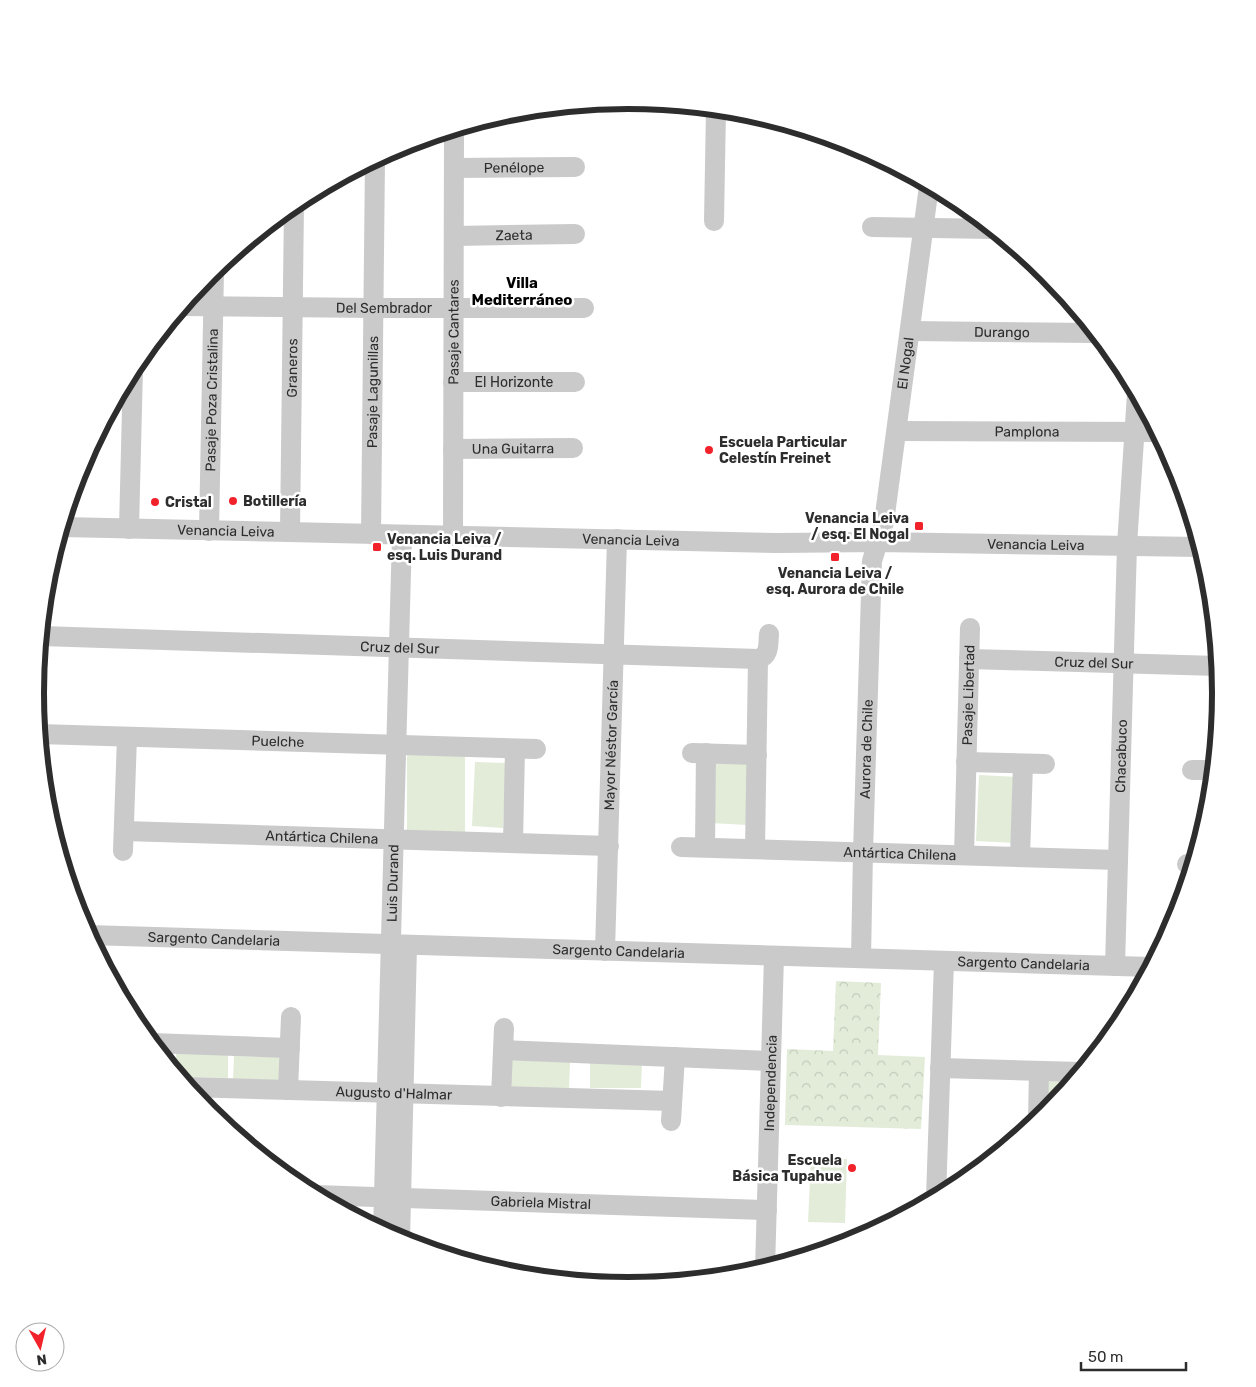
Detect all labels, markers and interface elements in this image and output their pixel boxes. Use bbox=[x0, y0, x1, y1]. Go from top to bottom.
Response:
street label: Penélope bbox=[484, 159, 545, 176]
street label: Zaeta bbox=[495, 226, 533, 244]
district label: Villa Mediterráneo bbox=[471, 274, 573, 309]
street label: Pasaje Cantares bbox=[445, 279, 462, 385]
street label: Del Sembrador bbox=[336, 299, 433, 317]
street label: Durango bbox=[974, 323, 1030, 341]
street label: Pasaje Poza Cristalina bbox=[202, 328, 221, 472]
street label: Pasaje Lagunillas bbox=[363, 336, 382, 448]
street label: El Nogal bbox=[893, 336, 917, 391]
street label: Graneros bbox=[283, 338, 301, 398]
street label: El Horizonte bbox=[475, 374, 554, 391]
street label: Pamplona bbox=[994, 423, 1060, 440]
place label: Escuela Particular Celestín Freinet bbox=[719, 434, 847, 467]
street label: Una Guitarra bbox=[472, 440, 554, 457]
marker: Escuela Particular Celestín Freinet bbox=[703, 444, 715, 456]
place label: Botillería bbox=[243, 493, 307, 510]
place label: Cristal bbox=[165, 494, 212, 511]
marker: Botillería bbox=[227, 495, 239, 507]
marker: Cristal bbox=[149, 496, 161, 508]
place label: Venancia Leiva / esq. El Nogal bbox=[805, 510, 909, 543]
marker: Venancia Leiva / esq. El Nogal bbox=[913, 520, 925, 532]
street label: Venancia Leiva bbox=[177, 521, 275, 540]
street label: Venancia Leiva bbox=[582, 530, 680, 549]
place label: Venancia Leiva / esq. Luis Durand bbox=[387, 531, 502, 564]
street label: Venancia Leiva bbox=[987, 535, 1085, 554]
marker: Venancia Leiva / esq. Luis Durand bbox=[371, 541, 383, 553]
marker: Venancia Leiva / esq. Aurora de Chile bbox=[829, 551, 841, 563]
place label: Venancia Leiva / esq. Aurora de Chile bbox=[766, 565, 904, 598]
street label: Cruz del Sur bbox=[360, 638, 440, 657]
street label: Pasaje Libertad bbox=[958, 644, 978, 746]
street label: Cruz del Sur bbox=[1054, 653, 1134, 672]
street label: Mayor Néstor García bbox=[601, 680, 621, 811]
street label: Aurora de Chile bbox=[856, 699, 876, 799]
street label: Chacabuco bbox=[1111, 719, 1131, 793]
street label: Puelche bbox=[251, 732, 305, 751]
street label: Antártica Chilena bbox=[265, 827, 379, 847]
street label: Antártica Chilena bbox=[843, 843, 957, 864]
street label: Luis Durand bbox=[383, 844, 402, 922]
street label: Sargento Candelaria bbox=[147, 928, 280, 949]
street label: Sargento Candelaria bbox=[552, 940, 685, 961]
street label: Sargento Candelaria bbox=[957, 953, 1090, 974]
street label: Independencia bbox=[760, 1034, 780, 1132]
street label: Augusto d'Halmar bbox=[335, 1083, 453, 1103]
place label: Escuela Básica Tupahue bbox=[732, 1152, 842, 1185]
marker: Escuela Básica Tupahue bbox=[846, 1162, 858, 1174]
street label: Gabriela Mistral bbox=[490, 1192, 591, 1213]
north arrow bbox=[15, 1322, 65, 1372]
scale bar bbox=[1081, 1340, 1186, 1372]
text: 50 m bbox=[1088, 1348, 1123, 1366]
text: N bbox=[36, 1350, 48, 1368]

